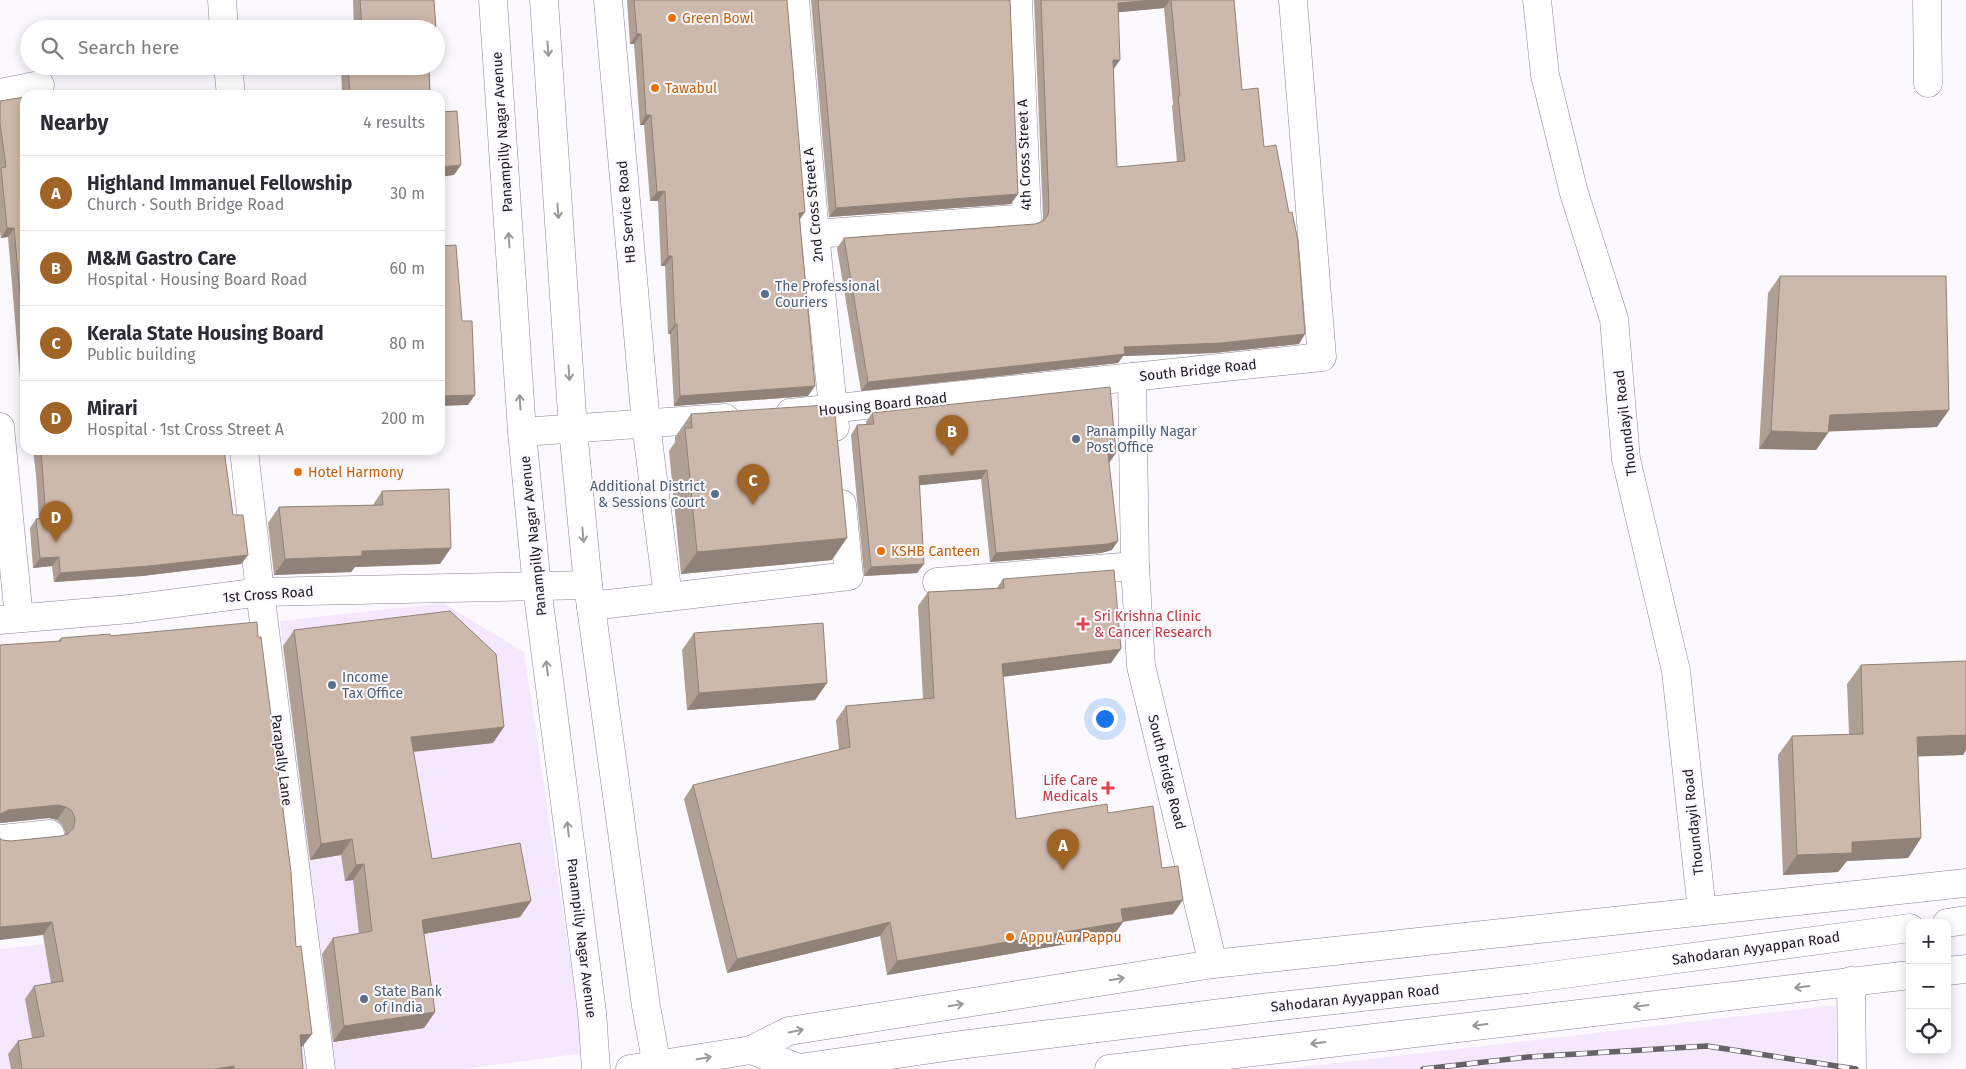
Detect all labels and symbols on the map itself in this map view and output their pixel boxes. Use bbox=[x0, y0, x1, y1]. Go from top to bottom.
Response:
place label: Green Bowl bbox=[682, 10, 754, 27]
marker: Green Bowl bbox=[666, 12, 678, 24]
one-way arrow bbox=[543, 40, 552, 56]
street label: Panampilly Nagar Avenue bbox=[488, 51, 517, 213]
place label: Tawabul bbox=[665, 80, 717, 97]
marker: Tawabul bbox=[649, 82, 661, 94]
street label: 4th Cross Street A bbox=[1014, 99, 1035, 211]
street label: 2nd Cross Street A bbox=[800, 147, 827, 263]
street label: HB Service Road bbox=[614, 160, 639, 264]
one-way arrow bbox=[554, 203, 563, 219]
one-way arrow bbox=[505, 232, 514, 248]
place label: The Professional Couriers bbox=[775, 278, 880, 311]
marker: The Professional Couriers bbox=[759, 288, 771, 300]
street label: South Bridge Road bbox=[1139, 356, 1258, 385]
one-way arrow bbox=[565, 365, 574, 381]
street label: Thoundayil Road bbox=[1611, 369, 1640, 477]
street label: Housing Board Road bbox=[818, 389, 948, 420]
one-way arrow bbox=[516, 394, 525, 410]
pin: B bbox=[936, 415, 968, 456]
place label: Panampilly Nagar Post Office bbox=[1086, 423, 1197, 456]
marker: Panampilly Nagar Post Office bbox=[1070, 433, 1082, 445]
street label: Panampilly Nagar Avenue bbox=[517, 455, 550, 617]
place label: Hotel Harmony bbox=[308, 464, 404, 481]
pin: C bbox=[737, 464, 769, 505]
marker: Hotel Harmony bbox=[292, 466, 304, 478]
place label: Additional District & Sessions Court bbox=[590, 478, 706, 511]
marker: Additional District & Sessions Court bbox=[709, 488, 721, 500]
pin: D bbox=[40, 501, 72, 542]
one-way arrow bbox=[578, 527, 588, 543]
place label: KSHB Canteen bbox=[891, 543, 980, 560]
marker: KSHB Canteen bbox=[875, 545, 887, 557]
street label: 1st Cross Road bbox=[222, 583, 314, 606]
place label: Sri Krishna Clinic & Cancer Research bbox=[1094, 608, 1212, 641]
marker: Sri Krishna Clinic & Cancer Research bbox=[1076, 617, 1090, 631]
one-way arrow bbox=[542, 661, 552, 677]
place label: Income Tax Office bbox=[342, 669, 403, 702]
marker: Income Tax Office bbox=[326, 679, 338, 691]
your location bbox=[1092, 706, 1118, 732]
street label: Parapally Lane bbox=[267, 713, 296, 807]
street label: South Bridge Road bbox=[1144, 713, 1189, 831]
street label: Thoundayil Road bbox=[1679, 768, 1708, 876]
place label: Life Care Medicals bbox=[1042, 772, 1098, 805]
marker: Life Care Medicals bbox=[1102, 782, 1114, 794]
one-way arrow bbox=[563, 822, 573, 838]
pin: A bbox=[1047, 829, 1079, 870]
street label: Panampilly Nagar Avenue bbox=[563, 857, 600, 1019]
street label: Sahodaran Ayyappan Road bbox=[1671, 928, 1841, 969]
place label: Appu Aur Pappu bbox=[1020, 929, 1122, 946]
marker: Appu Aur Pappu bbox=[1004, 931, 1016, 943]
one-way arrow bbox=[1108, 974, 1124, 984]
street label: Sahodaran Ayyappan Road bbox=[1270, 981, 1440, 1016]
one-way arrow bbox=[1795, 982, 1811, 992]
place label: State Bank of India bbox=[374, 983, 443, 1016]
marker: State Bank of India bbox=[358, 993, 370, 1005]
one-way arrow bbox=[948, 999, 964, 1009]
one-way arrow bbox=[1633, 1001, 1649, 1011]
one-way arrow bbox=[1472, 1020, 1488, 1030]
one-way arrow bbox=[787, 1025, 803, 1035]
one-way arrow bbox=[1311, 1038, 1327, 1048]
one-way arrow bbox=[696, 1053, 712, 1063]

